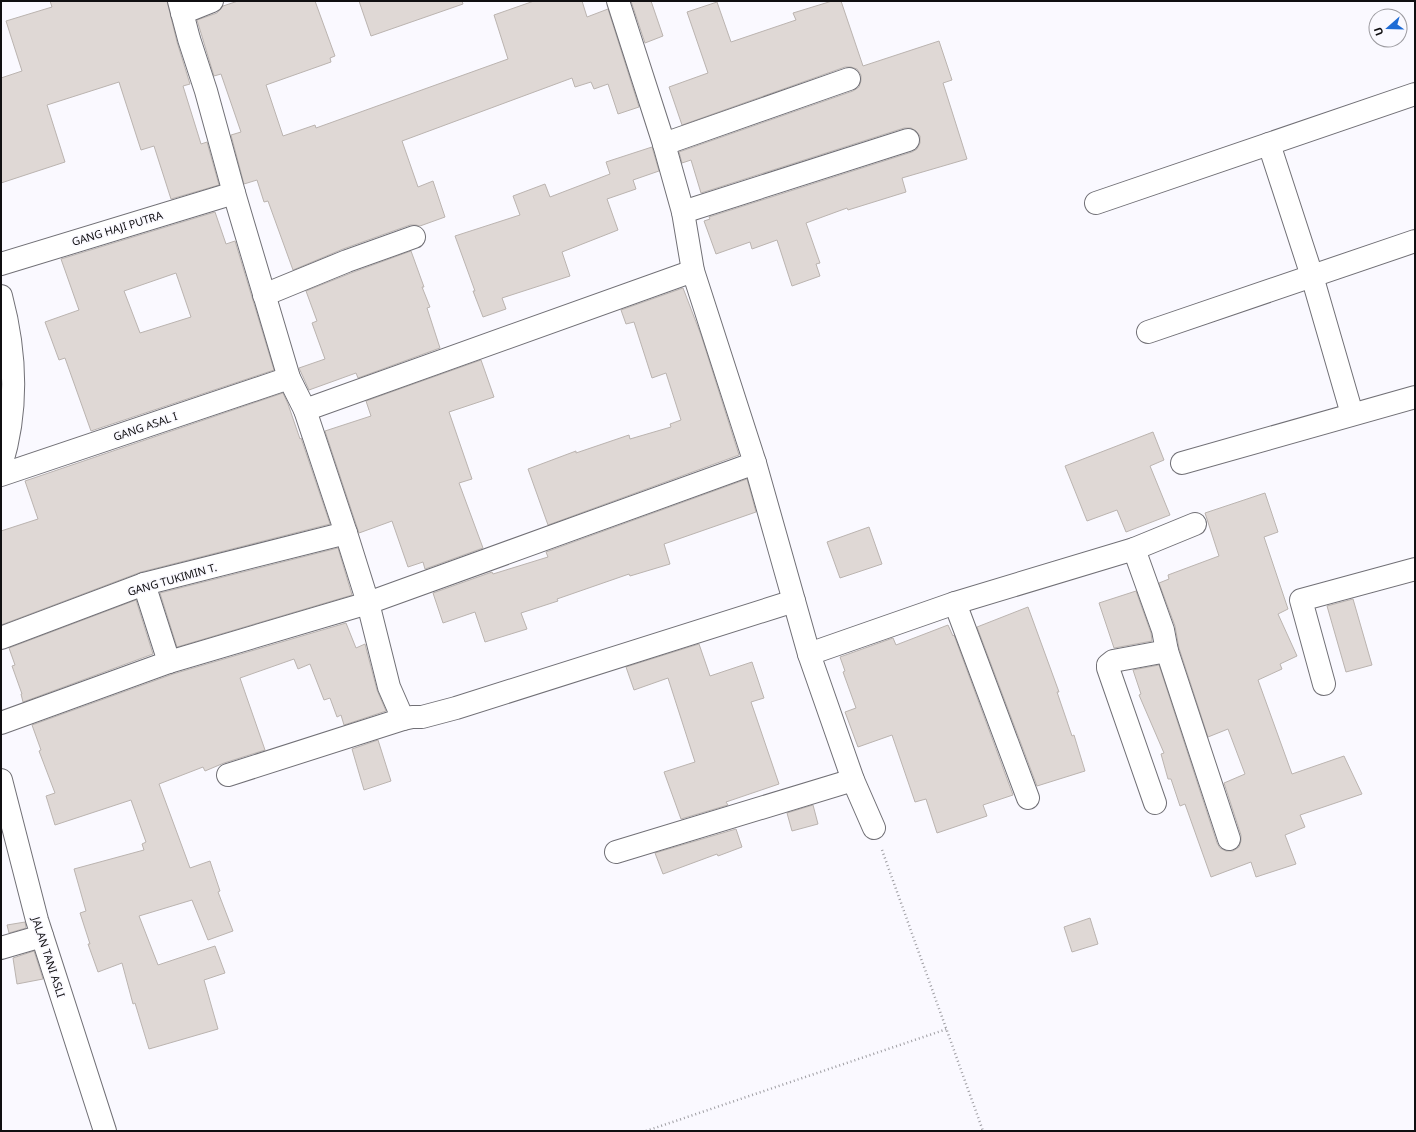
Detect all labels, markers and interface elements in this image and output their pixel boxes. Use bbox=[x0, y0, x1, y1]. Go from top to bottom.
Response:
north arrow bbox=[1368, 8, 1408, 48]
text: U bbox=[1370, 25, 1387, 38]
street label: GANG HAJI PUTRA bbox=[70, 207, 165, 249]
street label: GANG ASAL I bbox=[111, 408, 179, 444]
street label: GANG TUKIMIN T. bbox=[126, 559, 218, 599]
street label: JALAN TANI ASLI bbox=[29, 914, 69, 999]

